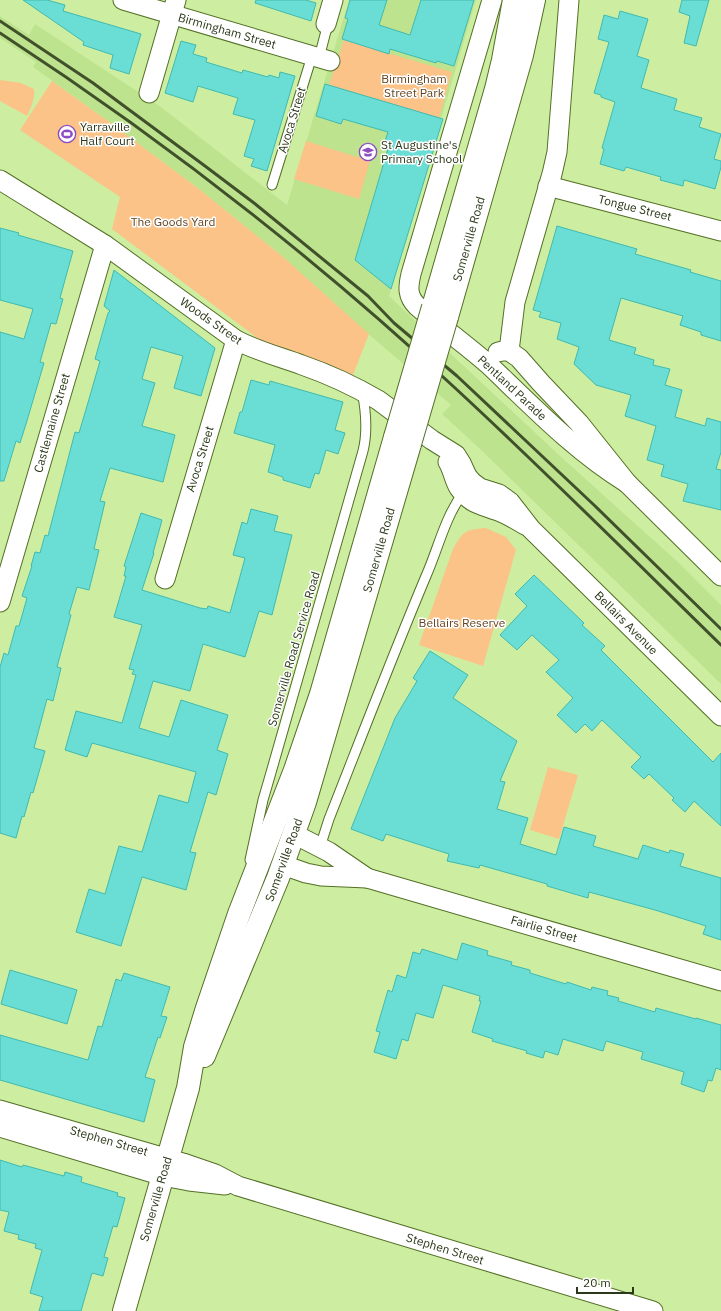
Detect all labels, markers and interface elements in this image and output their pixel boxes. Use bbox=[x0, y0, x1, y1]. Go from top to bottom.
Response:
street label: Birmingham Street bbox=[176, 9, 278, 52]
park label: Birmingham Street Park bbox=[381, 71, 447, 100]
street label: Avoca Street bbox=[274, 85, 309, 155]
place label: Yarraville Half Court bbox=[80, 119, 135, 148]
sports icon: Yarraville Half Court bbox=[57, 124, 77, 144]
place label: St Augustine's Primary School bbox=[381, 137, 462, 166]
school or university icon: St Augustine's Primary School bbox=[358, 142, 378, 162]
street label: Tongue Street bbox=[597, 191, 673, 224]
street label: Somerville Road bbox=[449, 195, 488, 283]
park label: The Goods Yard bbox=[131, 214, 215, 229]
street label: Woods Street bbox=[177, 294, 245, 348]
street label: Pentland Parade bbox=[475, 352, 550, 424]
street label: Castlemaine Street bbox=[30, 371, 73, 474]
street label: Avoca Street bbox=[182, 424, 217, 494]
street label: Somerville Road bbox=[359, 506, 398, 594]
street label: Somerville Road Service Road bbox=[264, 570, 323, 728]
street label: Bellairs Avenue bbox=[592, 588, 661, 658]
park label: Bellairs Reserve bbox=[419, 615, 506, 630]
street label: Somerville Road bbox=[261, 816, 306, 904]
street label: Fairlie Street bbox=[509, 912, 579, 945]
street label: Stephen Street bbox=[68, 1122, 150, 1159]
street label: Somerville Road bbox=[136, 1155, 175, 1243]
street label: Stephen Street bbox=[404, 1230, 486, 1267]
scale bar bbox=[577, 1269, 633, 1295]
text: 20 m bbox=[583, 1275, 611, 1290]

